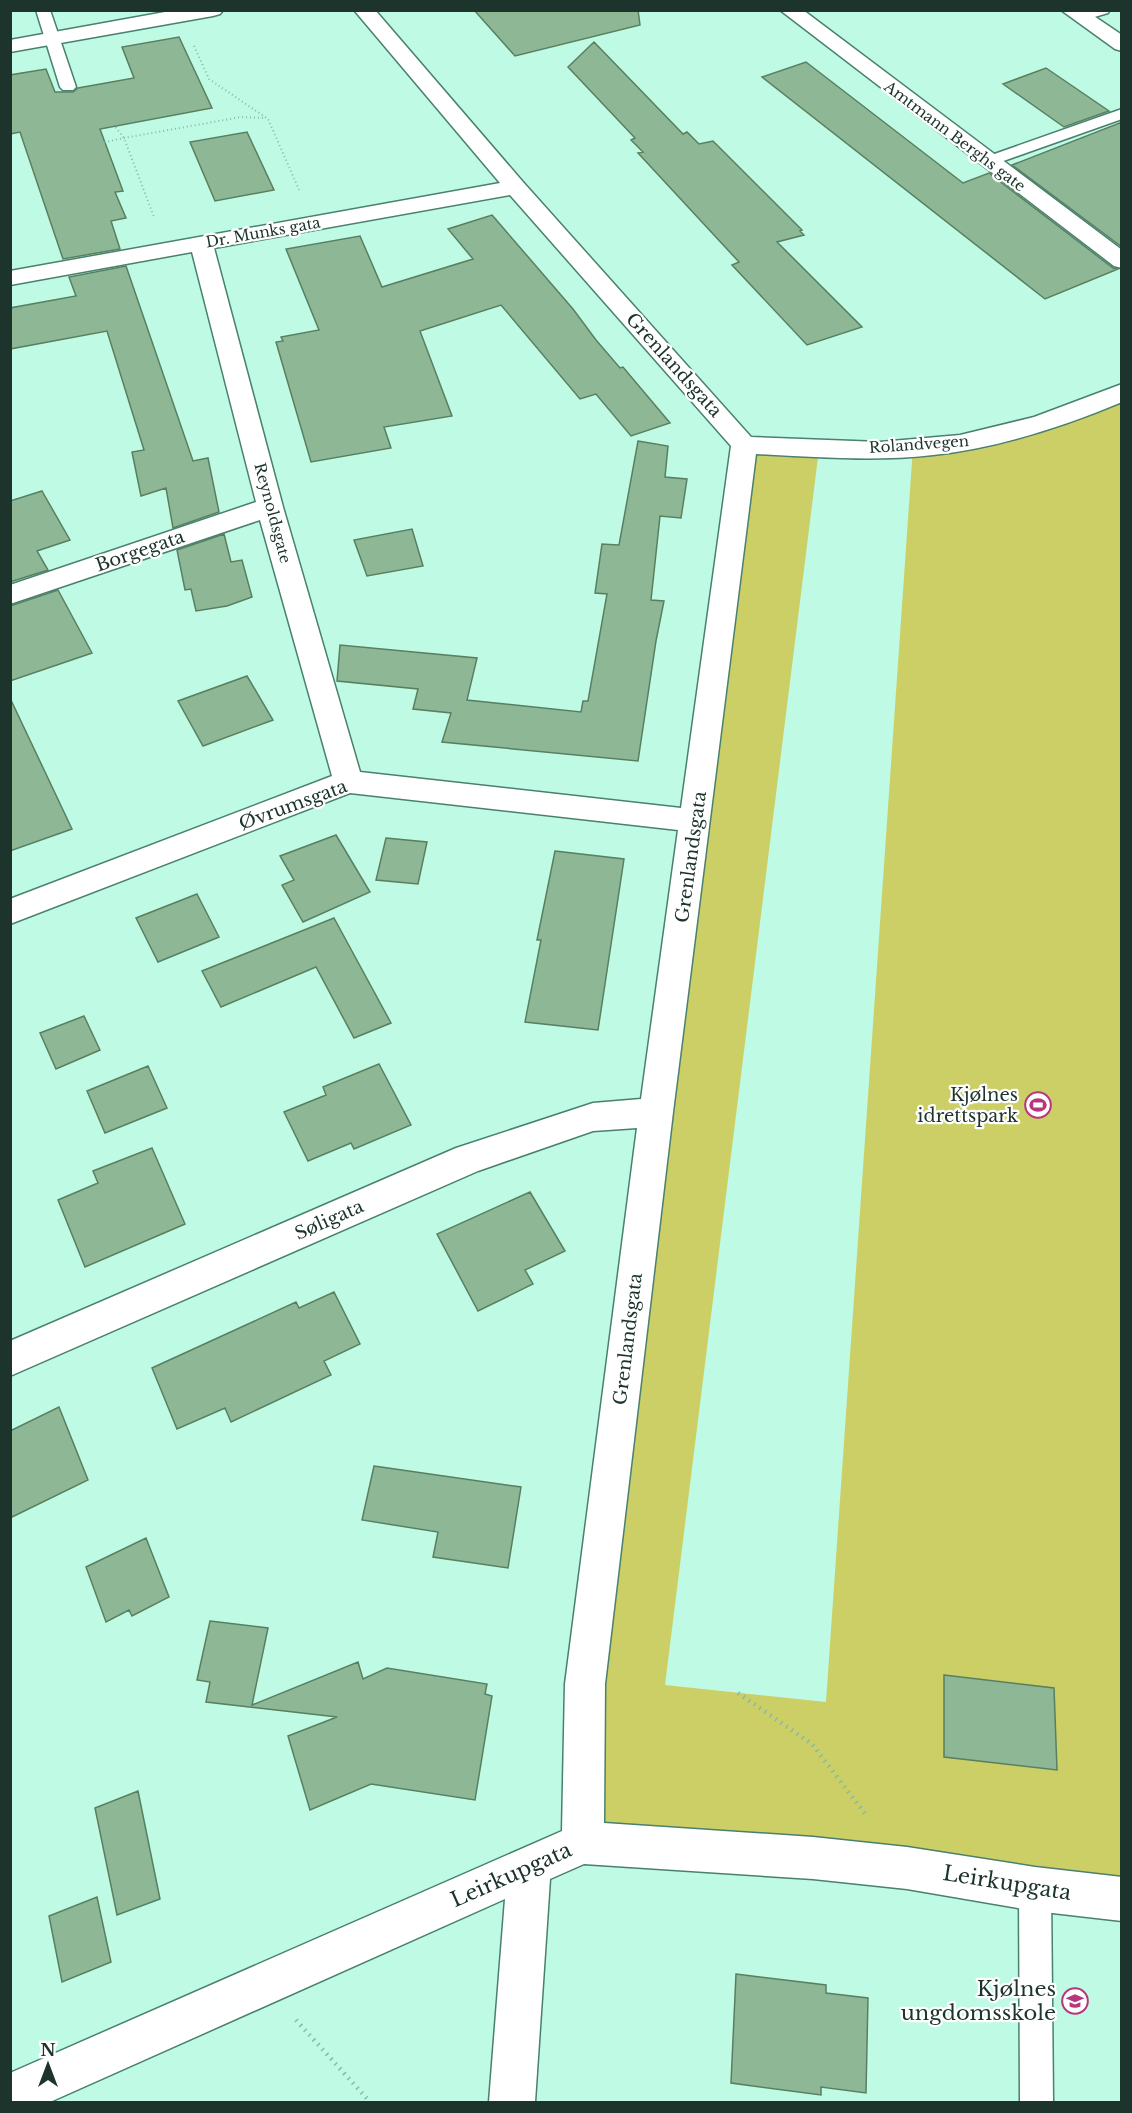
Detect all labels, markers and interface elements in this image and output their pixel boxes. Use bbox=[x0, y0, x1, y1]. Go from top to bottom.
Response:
street label: Amtmann Berghs gate bbox=[880, 76, 1029, 195]
street label: Dr. Munks gata bbox=[204, 212, 323, 251]
street label: Grenlandsgata bbox=[621, 308, 727, 422]
street label: Rolandvegen bbox=[868, 431, 970, 457]
street label: Reynoldsgate bbox=[250, 461, 296, 565]
street label: Borgegata bbox=[93, 526, 187, 576]
street label: Øvrumsgata bbox=[236, 775, 350, 835]
street label: Grenlandsgata bbox=[671, 790, 711, 924]
place label: Kjølnes idrettspark bbox=[917, 1084, 1018, 1127]
sports icon: Kjølnes idrettspark bbox=[1023, 1090, 1053, 1120]
street label: Søligata bbox=[291, 1195, 367, 1245]
street label: Grenlandsgata bbox=[609, 1272, 647, 1406]
street label: Leirkupgata bbox=[447, 1837, 576, 1913]
street label: Leirkupgata bbox=[941, 1860, 1073, 1906]
place label: Kjølnes ungdomsskole bbox=[901, 1976, 1056, 2026]
school or university icon: Kjølnes ungdomsskole bbox=[1060, 1986, 1090, 2016]
north arrow bbox=[18, 2035, 78, 2095]
text: N bbox=[40, 2040, 56, 2060]

